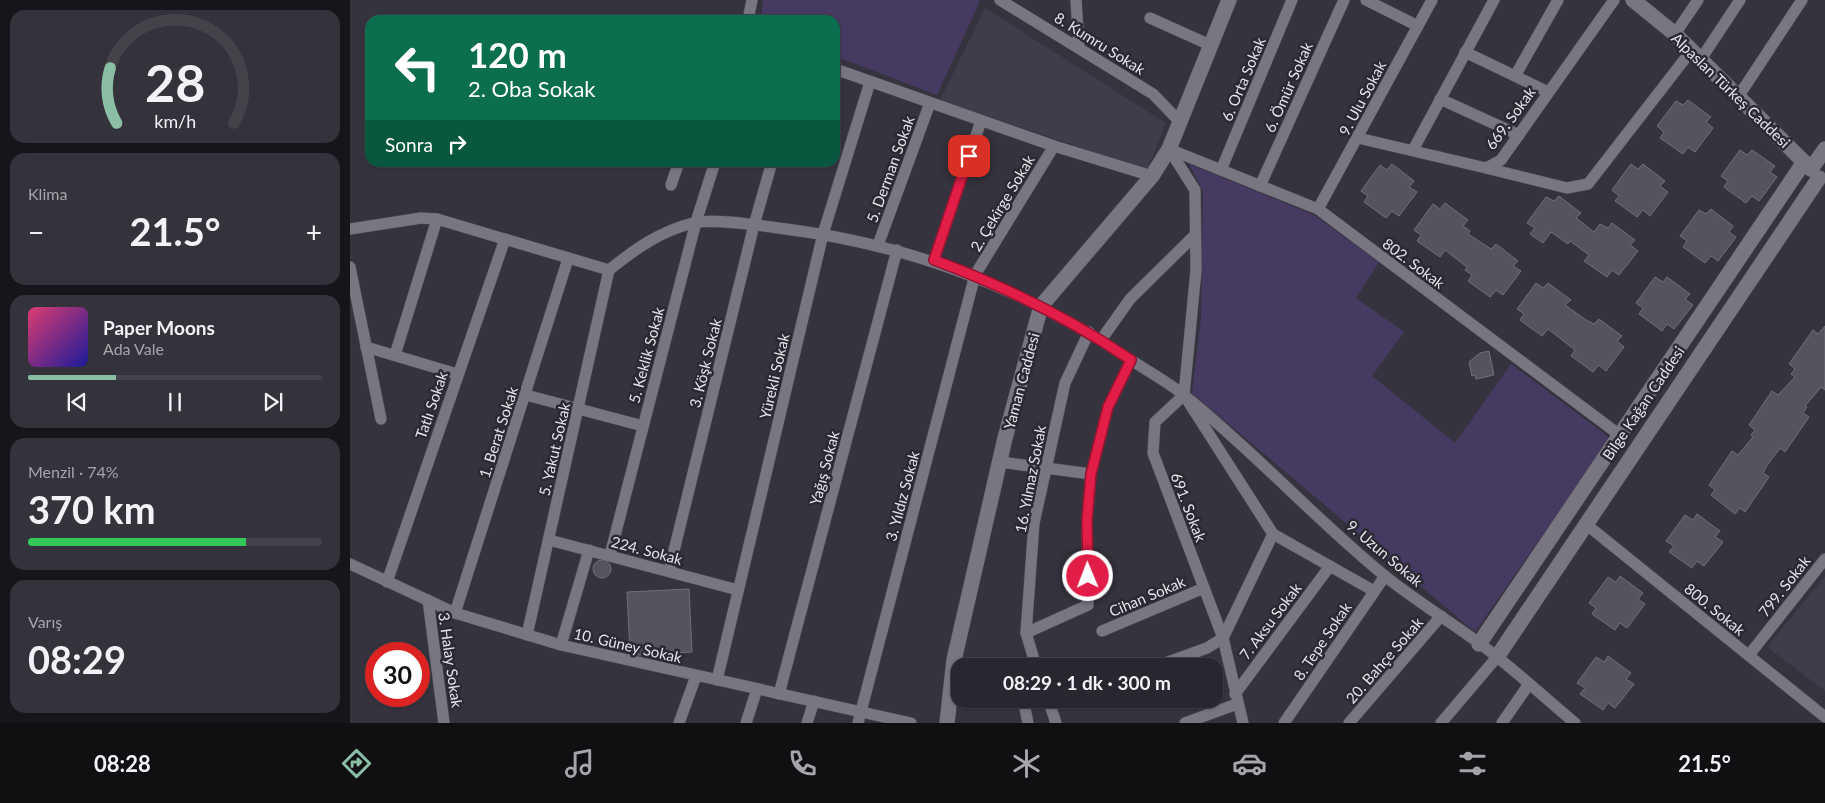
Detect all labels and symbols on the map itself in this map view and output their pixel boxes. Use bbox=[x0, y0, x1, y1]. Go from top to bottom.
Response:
street label: 8. Kumru Sokak bbox=[1051, 8, 1149, 78]
street label: Alpaslan Türkeş Caddesi bbox=[1668, 29, 1794, 151]
street label: 6. Orta Sokak bbox=[1217, 34, 1269, 124]
street label: 6. Ömür Sokak bbox=[1260, 39, 1316, 135]
street label: 9. Ulu Sokak bbox=[1335, 57, 1389, 138]
street label: 669. Sokak bbox=[1481, 83, 1539, 153]
street label: 5. Derman Sokak bbox=[862, 113, 918, 225]
pin bbox=[948, 135, 990, 177]
street label: 2. Çekirge Sokak bbox=[966, 151, 1038, 254]
street label: 802. Sokak bbox=[1380, 234, 1449, 292]
street label: 5. Keklik Sokak bbox=[625, 305, 668, 405]
street label: 3. Köşk Sokak bbox=[685, 316, 725, 409]
street label: Yürekli Sokak bbox=[755, 331, 793, 421]
street label: Yaman Caddesi bbox=[999, 331, 1043, 431]
street label: Bilge Kağan Caddesi bbox=[1598, 343, 1688, 463]
street label: Tatlı Sokak bbox=[411, 369, 451, 441]
street label: 1. Berat Sokak bbox=[475, 384, 521, 480]
street label: 5. Yakut Sokak bbox=[535, 400, 574, 497]
street label: 16. Yılmaz Sokak bbox=[1011, 423, 1049, 534]
street label: Yağış Sokak bbox=[805, 429, 843, 507]
street label: 3. Yıldız Sokak bbox=[881, 449, 923, 543]
street label: 691. Sokak bbox=[1168, 470, 1211, 545]
street label: 9. Uzun Sokak bbox=[1343, 516, 1427, 590]
street label: 224. Sokak bbox=[610, 532, 685, 568]
position arrow bbox=[1061, 549, 1113, 601]
street label: 799. Sokak bbox=[1755, 551, 1814, 620]
street label: Cihan Sokak bbox=[1106, 572, 1188, 620]
street label: 7. Aksu Sokak bbox=[1235, 579, 1305, 663]
street label: 800. Sokak bbox=[1681, 579, 1749, 639]
street label: 8. Tepe Sokak bbox=[1289, 598, 1355, 683]
street label: 3. Halay Sokak bbox=[435, 611, 467, 709]
street label: 20. Bahçe Sokak bbox=[1342, 613, 1427, 707]
street label: 10. Güney Sokak bbox=[572, 624, 684, 666]
speed limit sign: 30 bbox=[365, 642, 430, 707]

